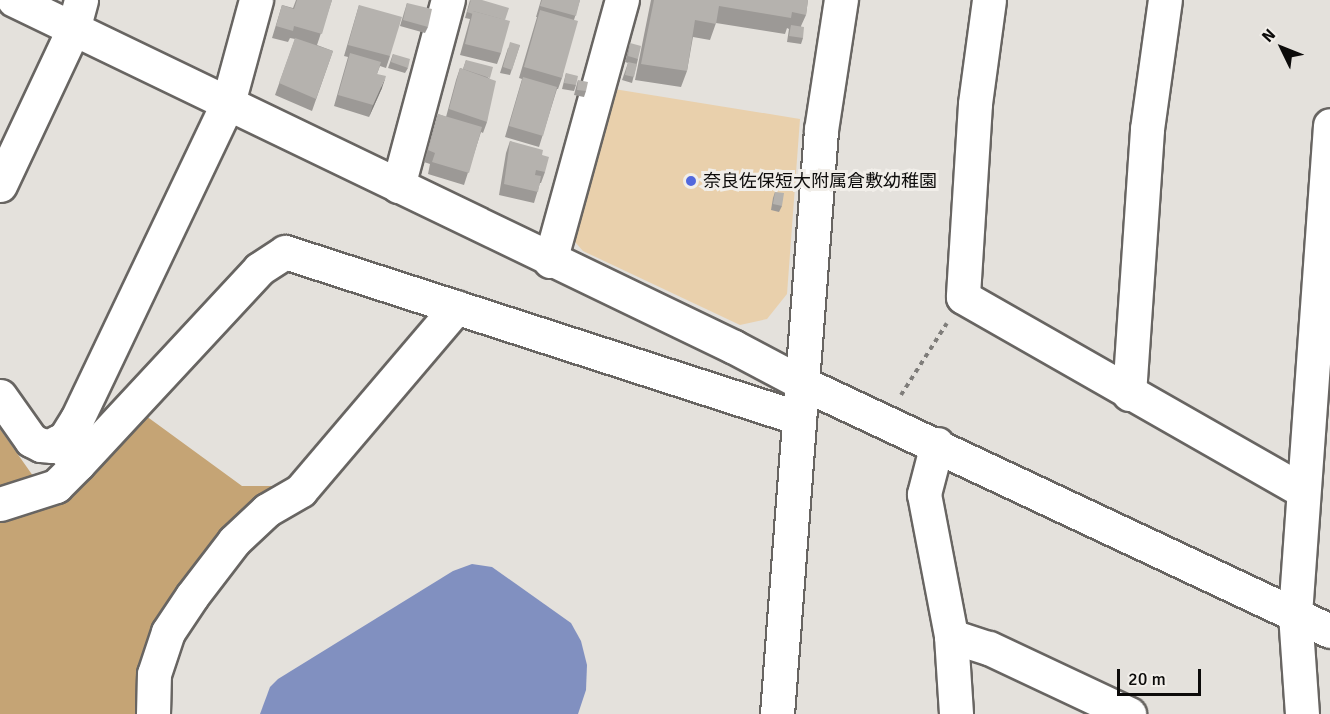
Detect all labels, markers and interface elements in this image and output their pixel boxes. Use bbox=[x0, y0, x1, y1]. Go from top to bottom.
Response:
north arrow bbox=[1252, 18, 1312, 78]
text: N bbox=[1258, 25, 1280, 47]
place label: 奈良佐保短大附属倉敷幼稚園 bbox=[703, 170, 937, 192]
marker: 奈良佐保短大附属倉敷幼稚園 bbox=[684, 174, 698, 188]
scale bar bbox=[1120, 657, 1204, 695]
text: 20 m bbox=[1128, 668, 1166, 690]

